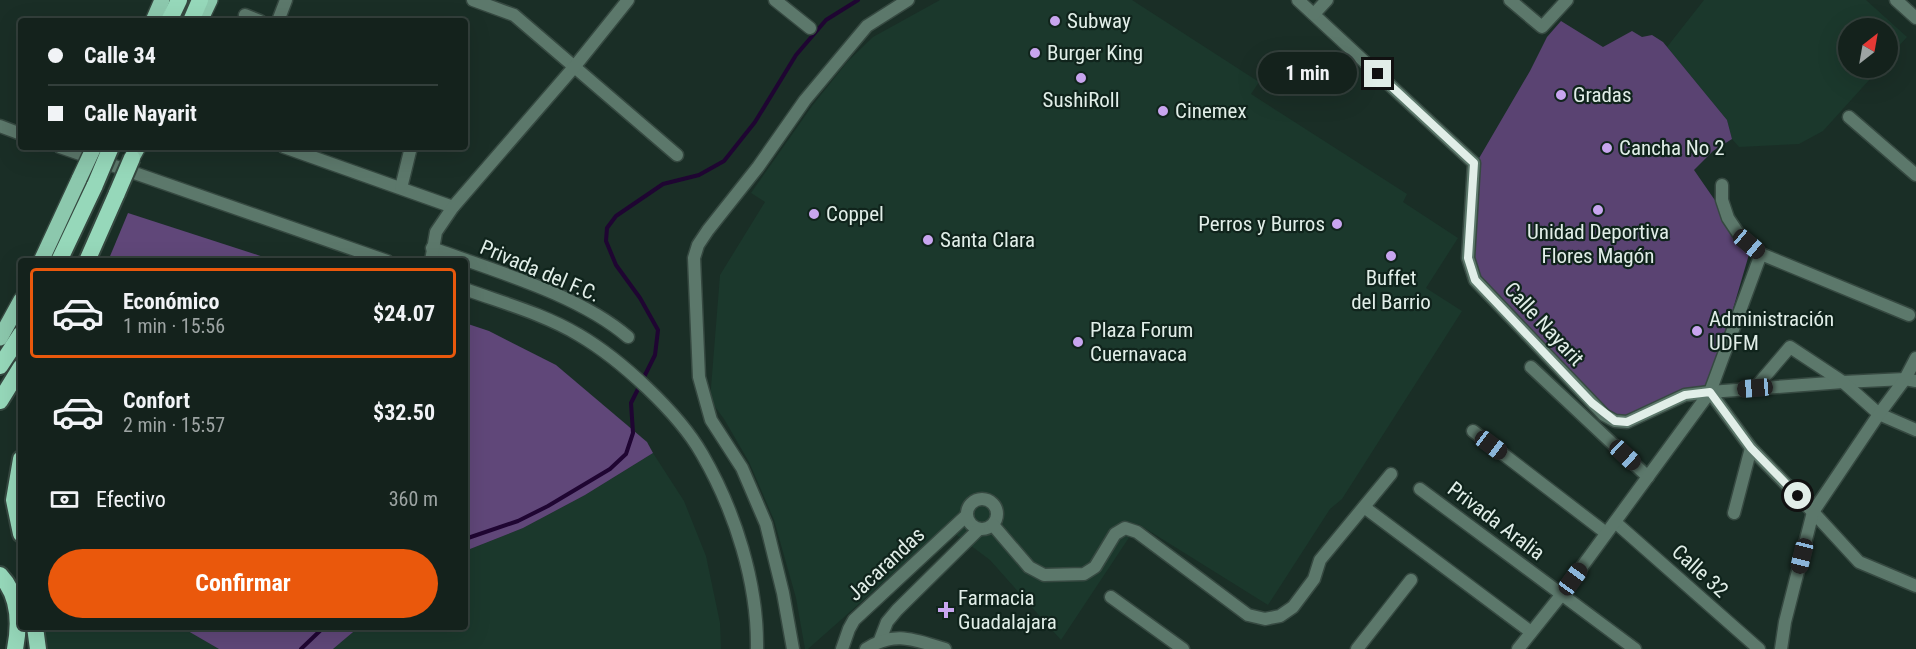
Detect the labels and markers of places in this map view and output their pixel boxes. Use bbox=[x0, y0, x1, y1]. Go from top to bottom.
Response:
place label: Subway bbox=[1067, 9, 1131, 33]
marker: Subway bbox=[1048, 14, 1062, 28]
place label: Burger King bbox=[1047, 41, 1143, 65]
marker: Burger King bbox=[1028, 46, 1042, 60]
marker: SushiRoll bbox=[1074, 71, 1088, 85]
place label: Gradas bbox=[1573, 83, 1632, 107]
place label: SushiRoll bbox=[1043, 88, 1119, 112]
marker: Gradas bbox=[1554, 88, 1568, 102]
place label: Cinemex bbox=[1175, 99, 1247, 123]
marker: Cinemex bbox=[1156, 104, 1170, 118]
place label: Cancha No 2 bbox=[1619, 136, 1725, 160]
marker: Cancha No 2 bbox=[1600, 141, 1614, 155]
place label: Coppel bbox=[826, 202, 884, 226]
marker: Unidad Deportiva Flores Magón bbox=[1591, 203, 1605, 217]
marker: Coppel bbox=[807, 207, 821, 221]
place label: Perros y Burros bbox=[1198, 212, 1325, 236]
marker: Perros y Burros bbox=[1330, 217, 1344, 231]
place label: Unidad Deportiva Flores Magón bbox=[1527, 220, 1669, 268]
place label: Santa Clara bbox=[940, 228, 1035, 252]
marker: Santa Clara bbox=[921, 233, 935, 247]
marker: Buffet del Barrio bbox=[1384, 249, 1398, 263]
place label: Buffet del Barrio bbox=[1351, 266, 1431, 314]
place label: Administración UDFM bbox=[1709, 307, 1834, 355]
place label: Plaza Forum Cuernavaca bbox=[1090, 318, 1193, 366]
marker: Administración UDFM bbox=[1690, 324, 1704, 338]
marker: Plaza Forum Cuernavaca bbox=[1071, 335, 1085, 349]
place label: Farmacia Guadalajara bbox=[958, 586, 1057, 634]
marker: Farmacia Guadalajara bbox=[939, 603, 953, 617]

